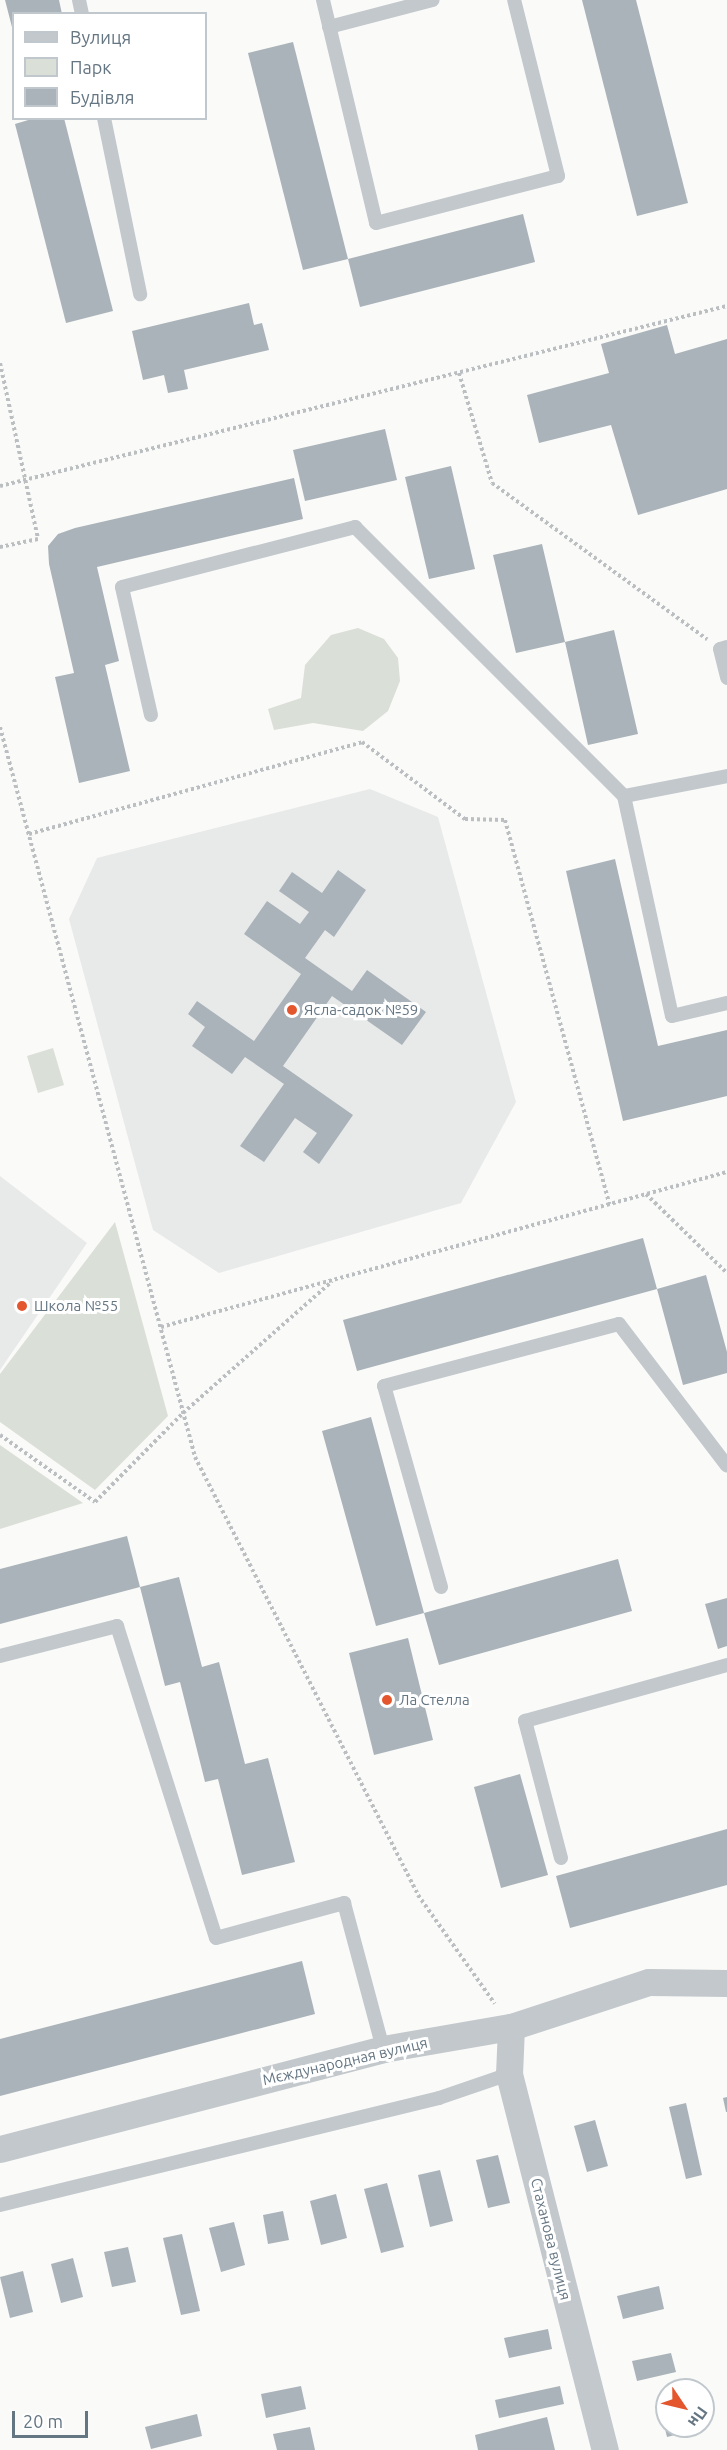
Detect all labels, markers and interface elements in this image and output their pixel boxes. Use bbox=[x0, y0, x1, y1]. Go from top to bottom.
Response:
legend bbox=[12, 12, 207, 120]
text: Вулиця bbox=[70, 27, 131, 47]
text: Парк bbox=[70, 57, 111, 77]
text: Будівля bbox=[70, 87, 135, 107]
place label: Ясла-садок №59 bbox=[304, 1001, 418, 1019]
marker: Ясла-садок №59 bbox=[285, 1003, 299, 1017]
place label: Школа №55 bbox=[34, 1297, 118, 1315]
marker: Школа №55 bbox=[15, 1299, 29, 1313]
place label: Ла Стелла bbox=[399, 1691, 470, 1709]
marker: Ла Стелла bbox=[380, 1693, 394, 1707]
street label: Мєждународная вулиця bbox=[261, 2033, 429, 2089]
street label: Стаханова вулиця bbox=[527, 2176, 575, 2302]
north arrow bbox=[655, 2378, 715, 2438]
scale bar bbox=[15, 2399, 92, 2437]
text: Пн bbox=[685, 2403, 712, 2431]
text: 20 m bbox=[23, 2411, 63, 2431]

